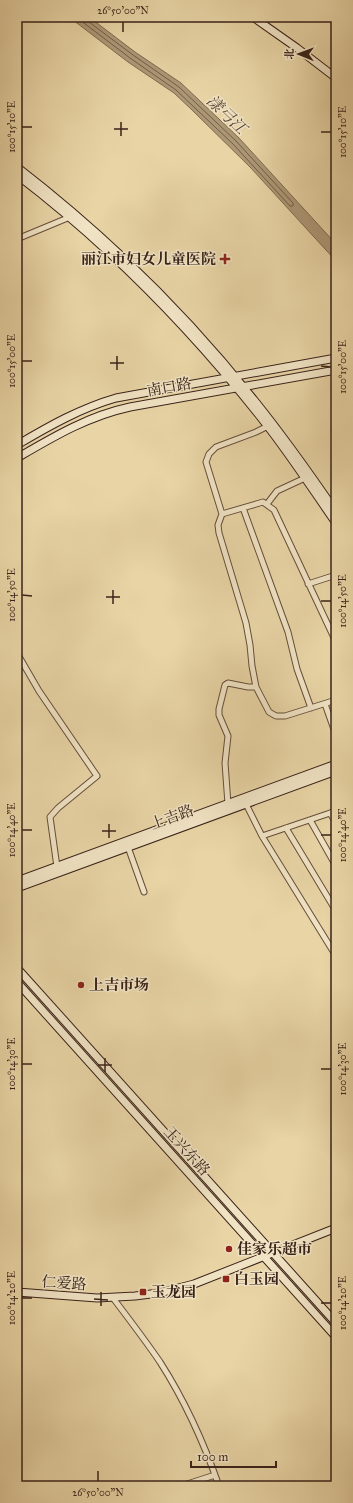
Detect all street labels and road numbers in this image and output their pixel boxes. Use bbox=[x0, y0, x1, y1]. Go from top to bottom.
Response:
street label: 南口路 bbox=[145, 374, 193, 400]
street label: 上吉路 bbox=[148, 801, 196, 833]
street label: 玉兴东路 bbox=[160, 1123, 214, 1179]
street label: 仁爱路 bbox=[41, 1272, 87, 1294]

